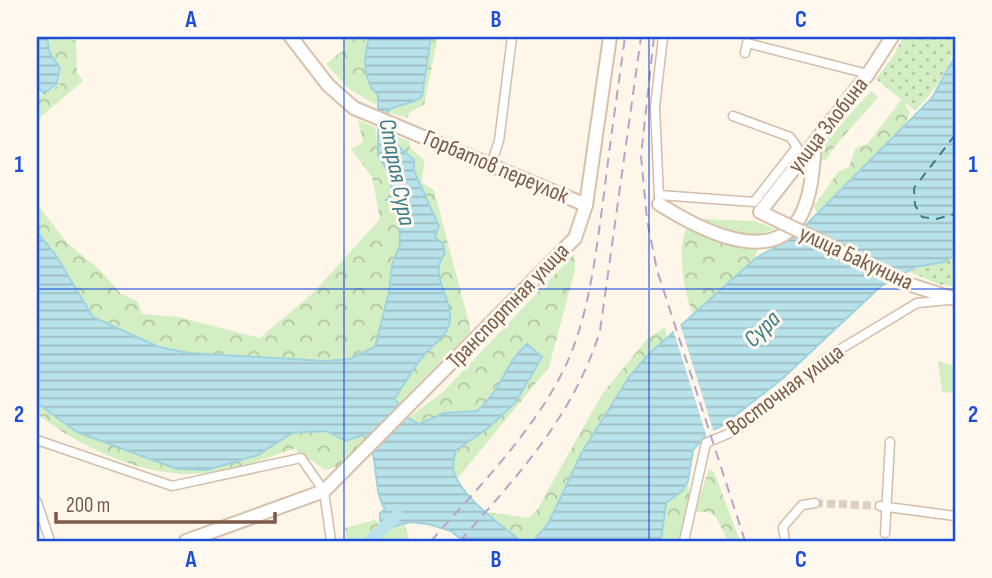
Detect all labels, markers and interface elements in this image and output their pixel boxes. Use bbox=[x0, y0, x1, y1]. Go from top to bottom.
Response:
text: A bbox=[185, 6, 198, 34]
text: B bbox=[491, 6, 502, 34]
text: C bbox=[795, 6, 807, 34]
street label: улица Злобина bbox=[782, 71, 874, 179]
water label: Старая Сура bbox=[372, 116, 422, 228]
street label: Горбатов переулок bbox=[419, 124, 573, 210]
text: 1 bbox=[14, 151, 24, 179]
text: 1 bbox=[968, 151, 978, 179]
street label: улица Бакунина bbox=[795, 219, 917, 297]
street label: Транспортная улица bbox=[441, 237, 575, 375]
water label: Сура bbox=[738, 304, 787, 353]
street label: Восточная улица bbox=[721, 338, 849, 442]
text: 2 bbox=[14, 401, 24, 429]
text: 2 bbox=[968, 401, 978, 429]
scale bar bbox=[56, 480, 275, 524]
text: 200 m bbox=[66, 493, 110, 518]
text: A bbox=[185, 546, 198, 574]
text: B bbox=[491, 546, 502, 574]
text: C bbox=[795, 546, 807, 574]

